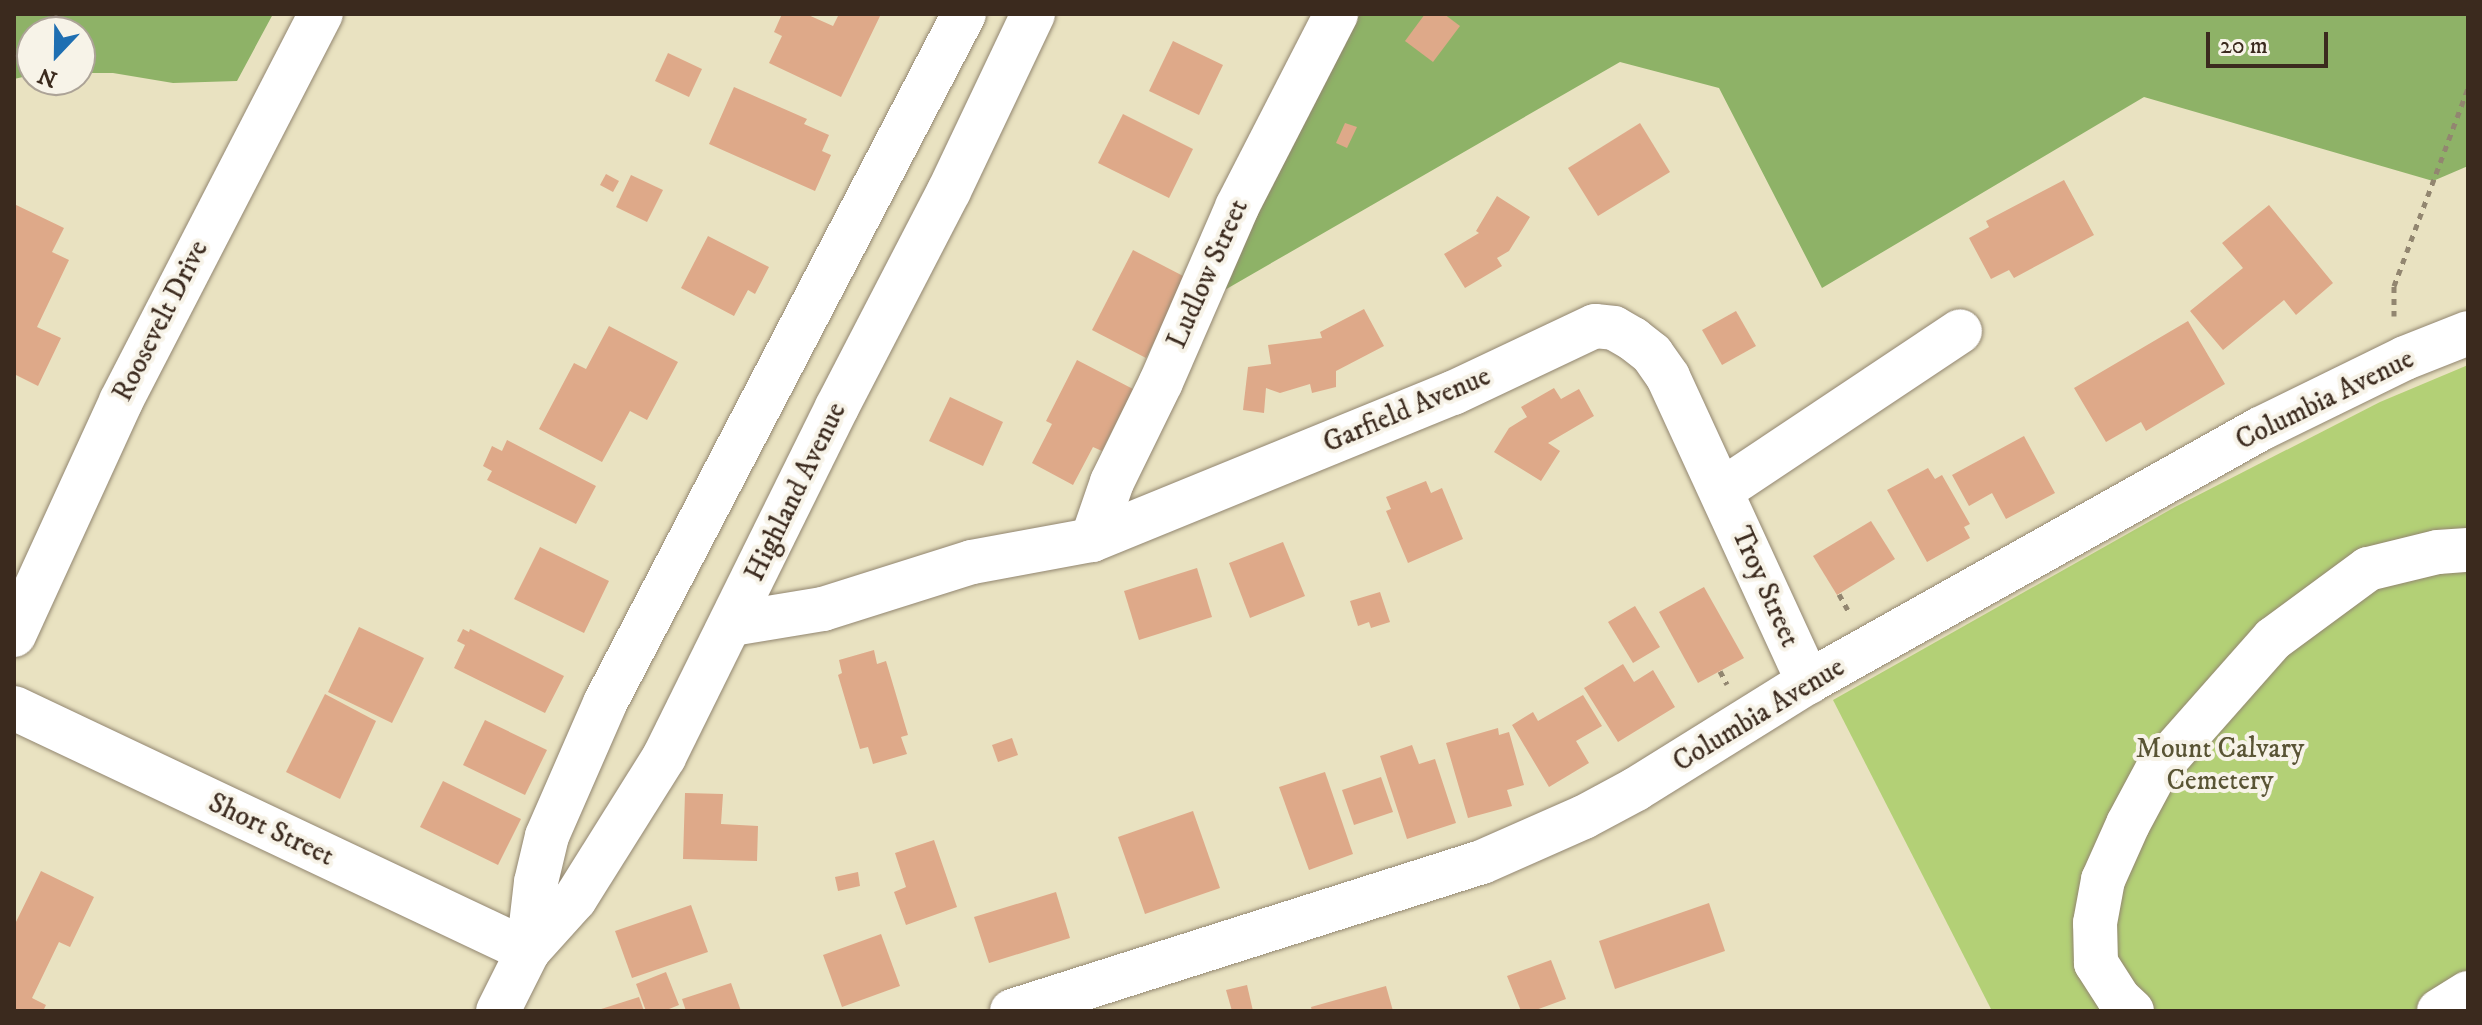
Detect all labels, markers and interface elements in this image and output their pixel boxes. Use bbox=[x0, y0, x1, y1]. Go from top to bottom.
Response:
north arrow bbox=[16, 16, 96, 96]
scale bar bbox=[2210, 16, 2332, 66]
text: 20 m bbox=[2220, 31, 2268, 61]
text: N bbox=[34, 61, 61, 93]
street label: Ludlow Street bbox=[1160, 194, 1256, 354]
street label: Roosevelt Drive bbox=[106, 235, 216, 407]
street label: Columbia Avenue bbox=[2231, 342, 2419, 458]
street label: Garfield Avenue bbox=[1318, 360, 1496, 460]
street label: Highland Avenue bbox=[738, 397, 854, 587]
street label: Troy Street bbox=[1724, 522, 1806, 652]
street label: Columbia Avenue bbox=[1667, 651, 1851, 779]
park label: Mount Calvary Cemetery bbox=[2136, 732, 2304, 798]
street label: Short Street bbox=[203, 786, 339, 874]

